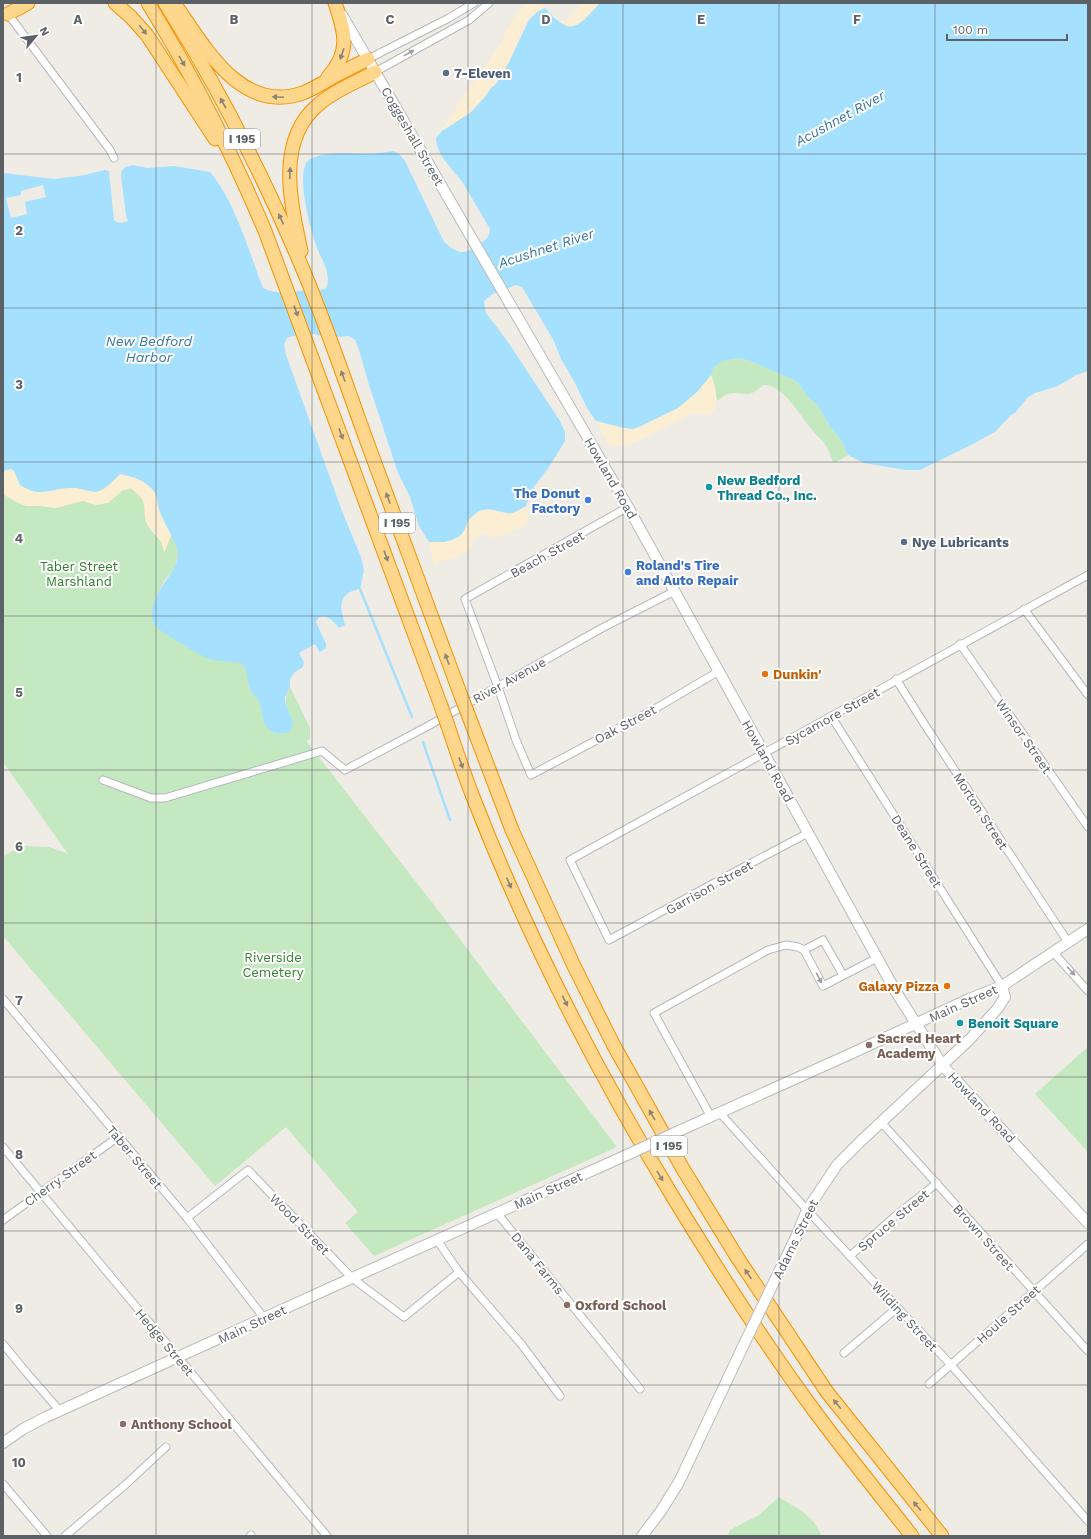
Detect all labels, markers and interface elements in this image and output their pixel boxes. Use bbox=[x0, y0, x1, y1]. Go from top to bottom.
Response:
text: A bbox=[74, 12, 83, 27]
text: B bbox=[230, 12, 239, 27]
text: C bbox=[386, 12, 395, 27]
text: D bbox=[541, 12, 551, 27]
text: E bbox=[697, 12, 705, 27]
text: F bbox=[853, 12, 861, 27]
north arrow bbox=[16, 16, 56, 56]
scale bar bbox=[947, 16, 1067, 42]
text: 100 m bbox=[953, 23, 988, 37]
one-way arrow bbox=[139, 24, 147, 35]
text: N bbox=[37, 25, 52, 38]
one-way arrow bbox=[339, 49, 345, 61]
one-way arrow bbox=[403, 50, 415, 56]
one-way arrow bbox=[178, 55, 185, 67]
place label: 7-Eleven bbox=[454, 66, 511, 81]
marker: 7-Eleven bbox=[441, 68, 451, 78]
text: 1 bbox=[16, 70, 22, 85]
street label: Coggeshall Street bbox=[378, 84, 447, 189]
water label: Acushnet River bbox=[792, 87, 888, 150]
one-way arrow bbox=[271, 94, 284, 100]
one-way arrow bbox=[220, 97, 226, 108]
road number: I 195 bbox=[224, 129, 260, 149]
one-way arrow bbox=[287, 166, 293, 179]
one-way arrow bbox=[278, 213, 284, 225]
text: 2 bbox=[15, 223, 23, 238]
water label: Acushnet River bbox=[495, 225, 596, 271]
one-way arrow bbox=[293, 305, 299, 317]
water label: New Bedford Harbor bbox=[106, 333, 193, 365]
one-way arrow bbox=[339, 369, 345, 381]
text: 3 bbox=[15, 377, 23, 392]
one-way arrow bbox=[338, 429, 344, 441]
street label: Howland Road bbox=[581, 435, 640, 522]
place label: New Bedford Thread Co., Inc. bbox=[717, 473, 817, 503]
marker: New Bedford Thread Co., Inc. bbox=[704, 482, 714, 492]
place label: The Donut Factory bbox=[513, 486, 581, 516]
one-way arrow bbox=[384, 491, 390, 503]
marker: The Donut Factory bbox=[583, 495, 593, 505]
road number: I 195 bbox=[379, 513, 415, 533]
street label: Beach Street bbox=[508, 528, 587, 581]
text: 4 bbox=[15, 531, 24, 546]
place label: Nye Lubricants bbox=[912, 535, 1009, 550]
marker: Nye Lubricants bbox=[899, 537, 909, 547]
one-way arrow bbox=[383, 551, 389, 563]
place label: Roland's Tire and Auto Repair bbox=[636, 558, 739, 588]
park label: Taber Street Marshland bbox=[40, 559, 119, 589]
marker: Roland's Tire and Auto Repair bbox=[623, 567, 633, 577]
one-way arrow bbox=[444, 653, 450, 665]
street label: River Avenue bbox=[470, 654, 548, 707]
place label: Dunkin' bbox=[773, 667, 822, 682]
marker: Dunkin' bbox=[760, 669, 770, 679]
street label: Sycamore Street bbox=[782, 684, 883, 749]
text: 5 bbox=[15, 685, 23, 700]
street label: Winsor Street bbox=[992, 696, 1055, 777]
street label: Oak Street bbox=[592, 702, 659, 747]
street label: Howland Road bbox=[739, 718, 796, 805]
one-way arrow bbox=[458, 757, 464, 769]
street label: Morton Street bbox=[950, 770, 1011, 853]
street label: Deane Street bbox=[888, 812, 945, 891]
text: 6 bbox=[15, 839, 23, 854]
street label: Garrison Street bbox=[663, 857, 756, 918]
one-way arrow bbox=[507, 878, 513, 890]
park label: Riverside Cemetery bbox=[242, 950, 304, 980]
one-way arrow bbox=[1066, 966, 1075, 976]
one-way arrow bbox=[815, 972, 822, 983]
place label: Galaxy Pizza bbox=[858, 979, 939, 994]
street label: Main Street bbox=[927, 981, 1000, 1025]
marker: Galaxy Pizza bbox=[942, 981, 952, 991]
text: 7 bbox=[15, 993, 23, 1008]
one-way arrow bbox=[562, 995, 568, 1007]
place label: Benoit Square bbox=[968, 1016, 1059, 1031]
marker: Benoit Square bbox=[955, 1018, 965, 1028]
place label: Sacred Heart Academy bbox=[877, 1031, 961, 1061]
marker: Sacred Heart Academy bbox=[864, 1040, 874, 1050]
street label: Howland Road bbox=[945, 1069, 1018, 1146]
one-way arrow bbox=[648, 1109, 655, 1120]
street label: Taber Street bbox=[104, 1123, 166, 1192]
road number: I 195 bbox=[651, 1136, 687, 1156]
text: 8 bbox=[15, 1147, 23, 1162]
street label: Cherry Street bbox=[21, 1147, 100, 1209]
street label: Main Street bbox=[512, 1168, 585, 1212]
one-way arrow bbox=[657, 1170, 664, 1182]
street label: Spruce Street bbox=[855, 1186, 932, 1254]
street label: Wood Street bbox=[267, 1191, 333, 1258]
street label: Adams Street bbox=[770, 1196, 821, 1282]
street label: Brown Street bbox=[950, 1201, 1018, 1274]
street label: Dana Farms bbox=[508, 1229, 567, 1297]
one-way arrow bbox=[744, 1268, 752, 1279]
street label: Wilding Street bbox=[868, 1278, 941, 1355]
street label: Houle Street bbox=[973, 1282, 1044, 1347]
place label: Oxford School bbox=[575, 1298, 667, 1313]
marker: Oxford School bbox=[562, 1300, 572, 1310]
text: 9 bbox=[15, 1301, 23, 1316]
street label: Main Street bbox=[216, 1302, 289, 1347]
street label: Hedge Street bbox=[132, 1306, 197, 1379]
one-way arrow bbox=[832, 1399, 841, 1410]
place label: Anthony School bbox=[131, 1417, 232, 1432]
marker: Anthony School bbox=[118, 1419, 128, 1429]
text: 10 bbox=[12, 1455, 26, 1470]
one-way arrow bbox=[913, 1501, 922, 1511]

